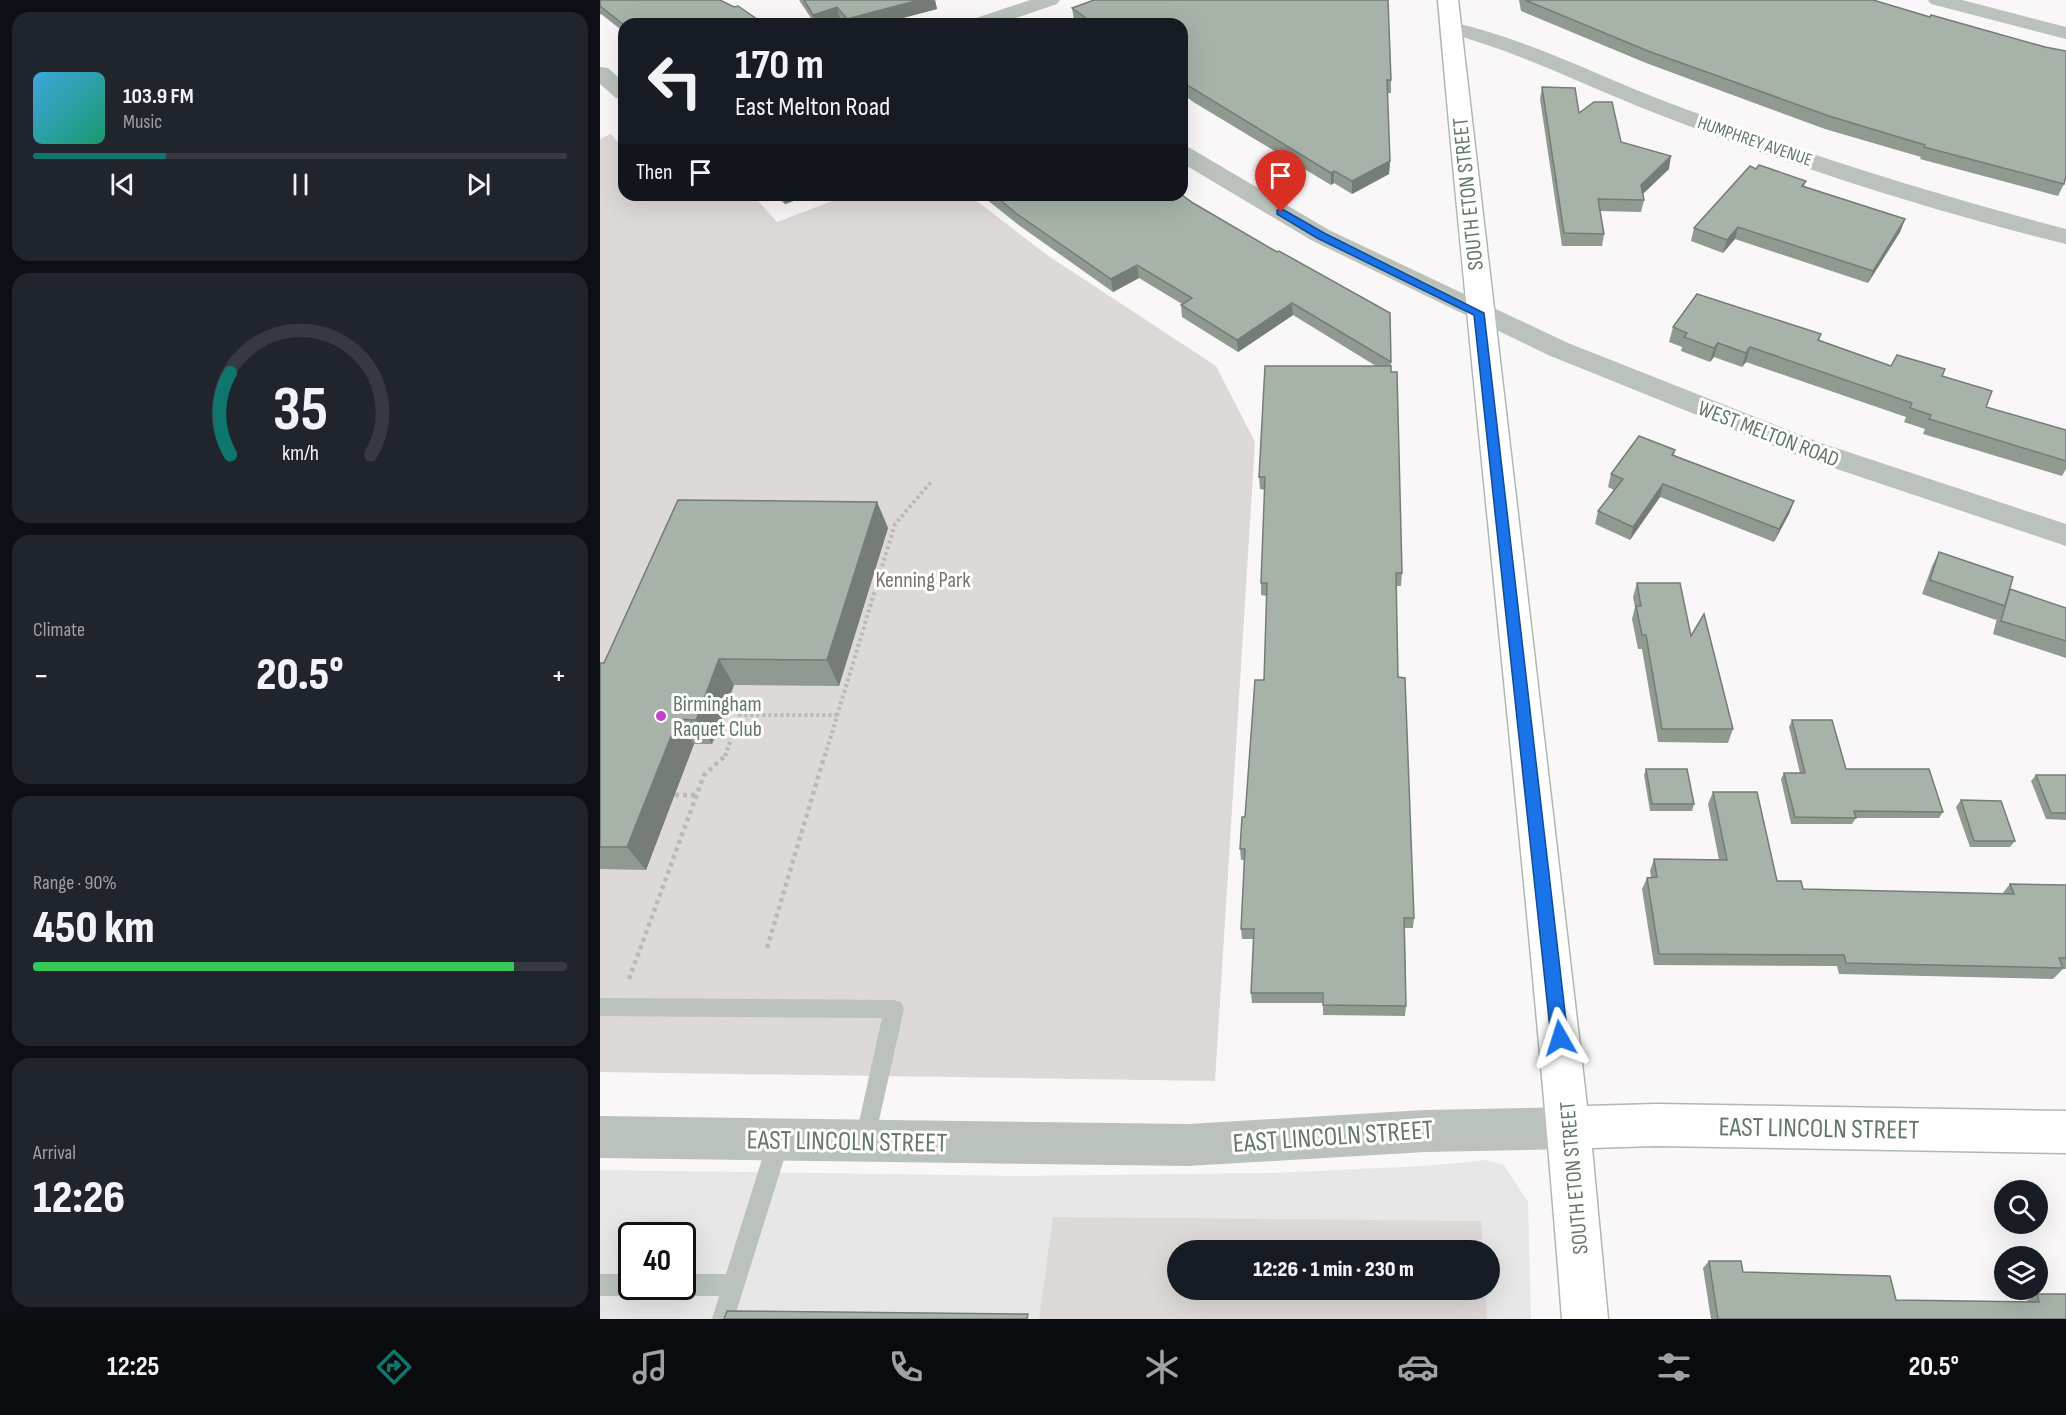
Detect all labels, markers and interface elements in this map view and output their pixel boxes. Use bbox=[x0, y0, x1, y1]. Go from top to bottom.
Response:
text: 170 m bbox=[735, 40, 824, 91]
icon: left bbox=[636, 42, 714, 120]
text: 103.9 FM bbox=[123, 83, 194, 110]
text: East Melton Road bbox=[735, 91, 890, 123]
text: Music bbox=[123, 110, 162, 134]
street label: HUMPHREY AVENUE bbox=[1695, 112, 1815, 171]
street label: SOUTH ETON STREET bbox=[1447, 116, 1490, 271]
pin bbox=[1255, 150, 1306, 212]
icon: arrive bbox=[684, 156, 717, 189]
text: Then bbox=[636, 159, 672, 186]
icon: arrive bbox=[1264, 159, 1297, 192]
icon: previous bbox=[106, 168, 139, 201]
icon: pause bbox=[284, 168, 317, 201]
icon: next bbox=[462, 168, 495, 201]
text: 35 bbox=[272, 373, 328, 448]
street label: WEST MELTON ROAD bbox=[1694, 395, 1843, 474]
text: km/h bbox=[281, 442, 319, 467]
park label: Kenning Park bbox=[875, 567, 971, 594]
text: Climate bbox=[33, 618, 85, 642]
text: 20.5° bbox=[256, 648, 344, 703]
text: − bbox=[33, 656, 49, 696]
text: + bbox=[551, 656, 567, 696]
place label: Birmingham Raquet Club bbox=[673, 691, 762, 743]
marker: Birmingham Raquet Club bbox=[654, 709, 668, 723]
text: Range · 90% bbox=[33, 871, 117, 895]
text: 450 km bbox=[33, 901, 155, 956]
position arrow bbox=[1528, 1006, 1592, 1070]
street label: SOUTH ETON STREET bbox=[1554, 1100, 1595, 1255]
street label: EAST LINCOLN STREET bbox=[1718, 1111, 1920, 1147]
street label: EAST LINCOLN STREET bbox=[1232, 1114, 1434, 1160]
street label: EAST LINCOLN STREET bbox=[746, 1124, 948, 1160]
text: Arrival bbox=[33, 1141, 76, 1165]
text: 12:26 bbox=[33, 1171, 125, 1226]
map controls bbox=[1994, 1180, 2048, 1300]
button: search bbox=[1994, 1180, 2048, 1234]
speed limit sign: 40 bbox=[618, 1222, 696, 1300]
button: layers bbox=[1994, 1246, 2048, 1300]
text: 12:26 · 1 min · 230 m bbox=[1253, 1256, 1414, 1283]
icon: directions bbox=[373, 1346, 415, 1388]
icon: music bbox=[629, 1346, 671, 1388]
icon: phone bbox=[885, 1346, 927, 1388]
icon: climate bbox=[1141, 1346, 1183, 1388]
icon: car bbox=[1397, 1346, 1439, 1388]
icon: filters bbox=[1653, 1346, 1695, 1388]
text: 12:25 bbox=[107, 1351, 159, 1383]
text: 20.5° bbox=[1908, 1351, 1959, 1383]

